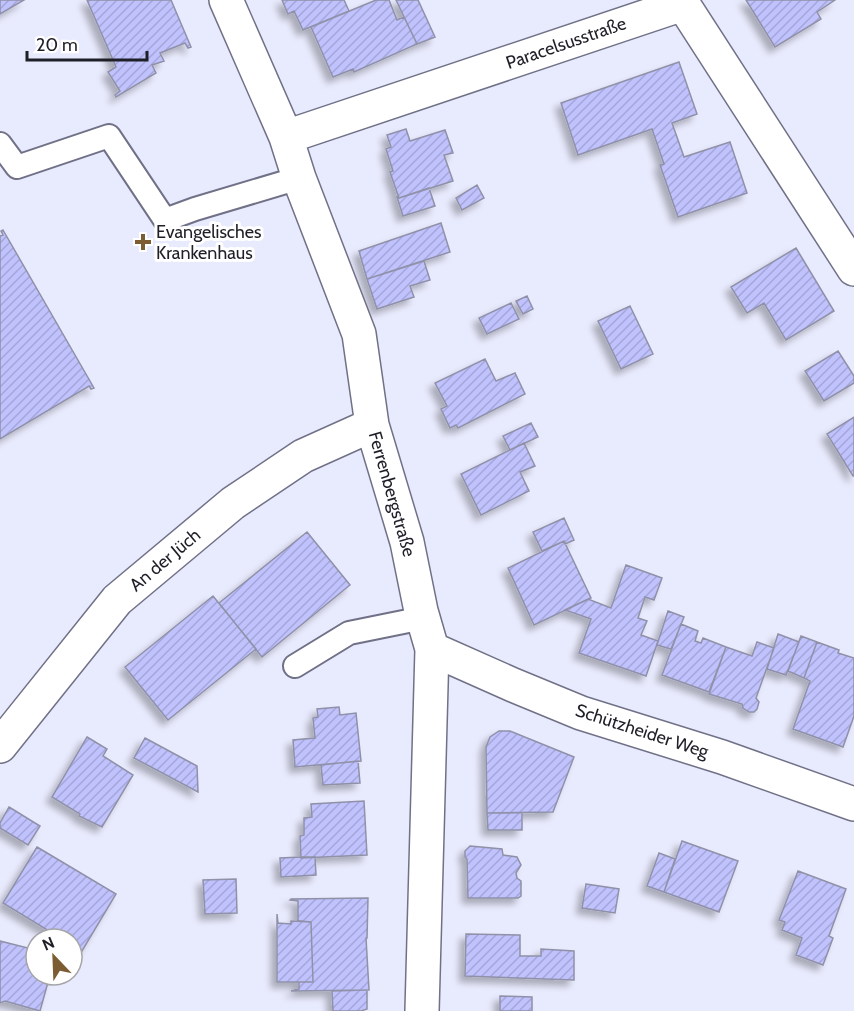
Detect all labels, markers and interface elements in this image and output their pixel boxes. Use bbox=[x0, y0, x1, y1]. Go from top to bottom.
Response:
street label: Paracelsusstraße bbox=[503, 12, 629, 74]
scale bar bbox=[27, 24, 147, 62]
text: 20 m bbox=[36, 34, 78, 56]
place label: Evangelisches Krankenhaus bbox=[156, 221, 261, 264]
marker: Evangelisches Krankenhaus bbox=[134, 233, 152, 251]
street label: Ferrenbergstraße bbox=[364, 429, 420, 559]
street label: An der Jüch bbox=[125, 524, 205, 596]
street label: Schützheider Weg bbox=[573, 699, 712, 763]
north arrow bbox=[24, 927, 84, 987]
text: N bbox=[39, 933, 57, 955]

